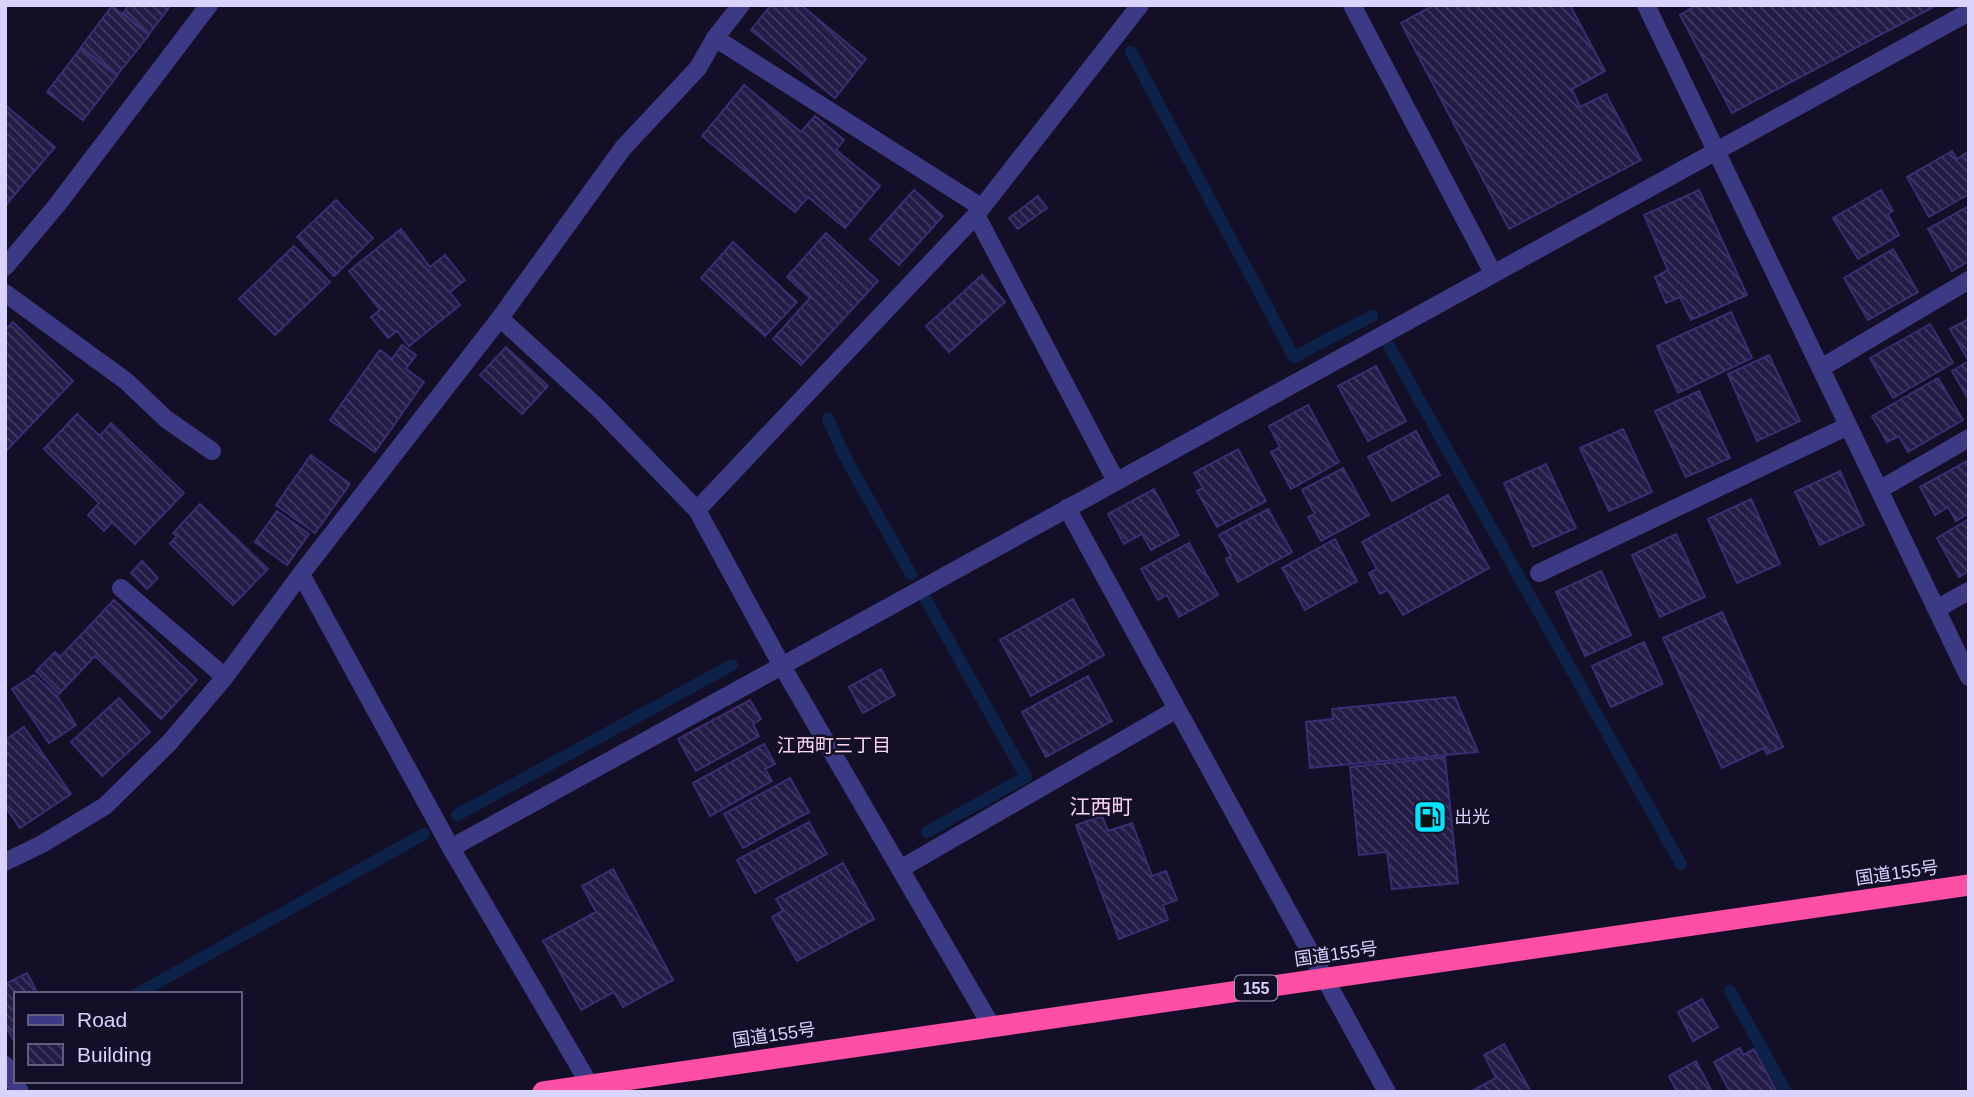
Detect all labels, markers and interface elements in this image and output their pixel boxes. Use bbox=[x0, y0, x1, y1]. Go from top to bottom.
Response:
district label: 江西町三丁目 bbox=[777, 735, 891, 756]
district label: 江西町 bbox=[1070, 795, 1133, 818]
fuel station icon: 出光 bbox=[1411, 798, 1449, 836]
place label: 出光 bbox=[1454, 807, 1490, 827]
street label: 国道155号 bbox=[1854, 857, 1940, 889]
street label: 国道155号 bbox=[1293, 938, 1379, 970]
road number: 155 bbox=[1235, 976, 1277, 1000]
legend bbox=[14, 992, 242, 1083]
text: Road bbox=[77, 1008, 127, 1031]
street label: 国道155号 bbox=[731, 1019, 817, 1051]
text: Building bbox=[77, 1043, 152, 1066]

